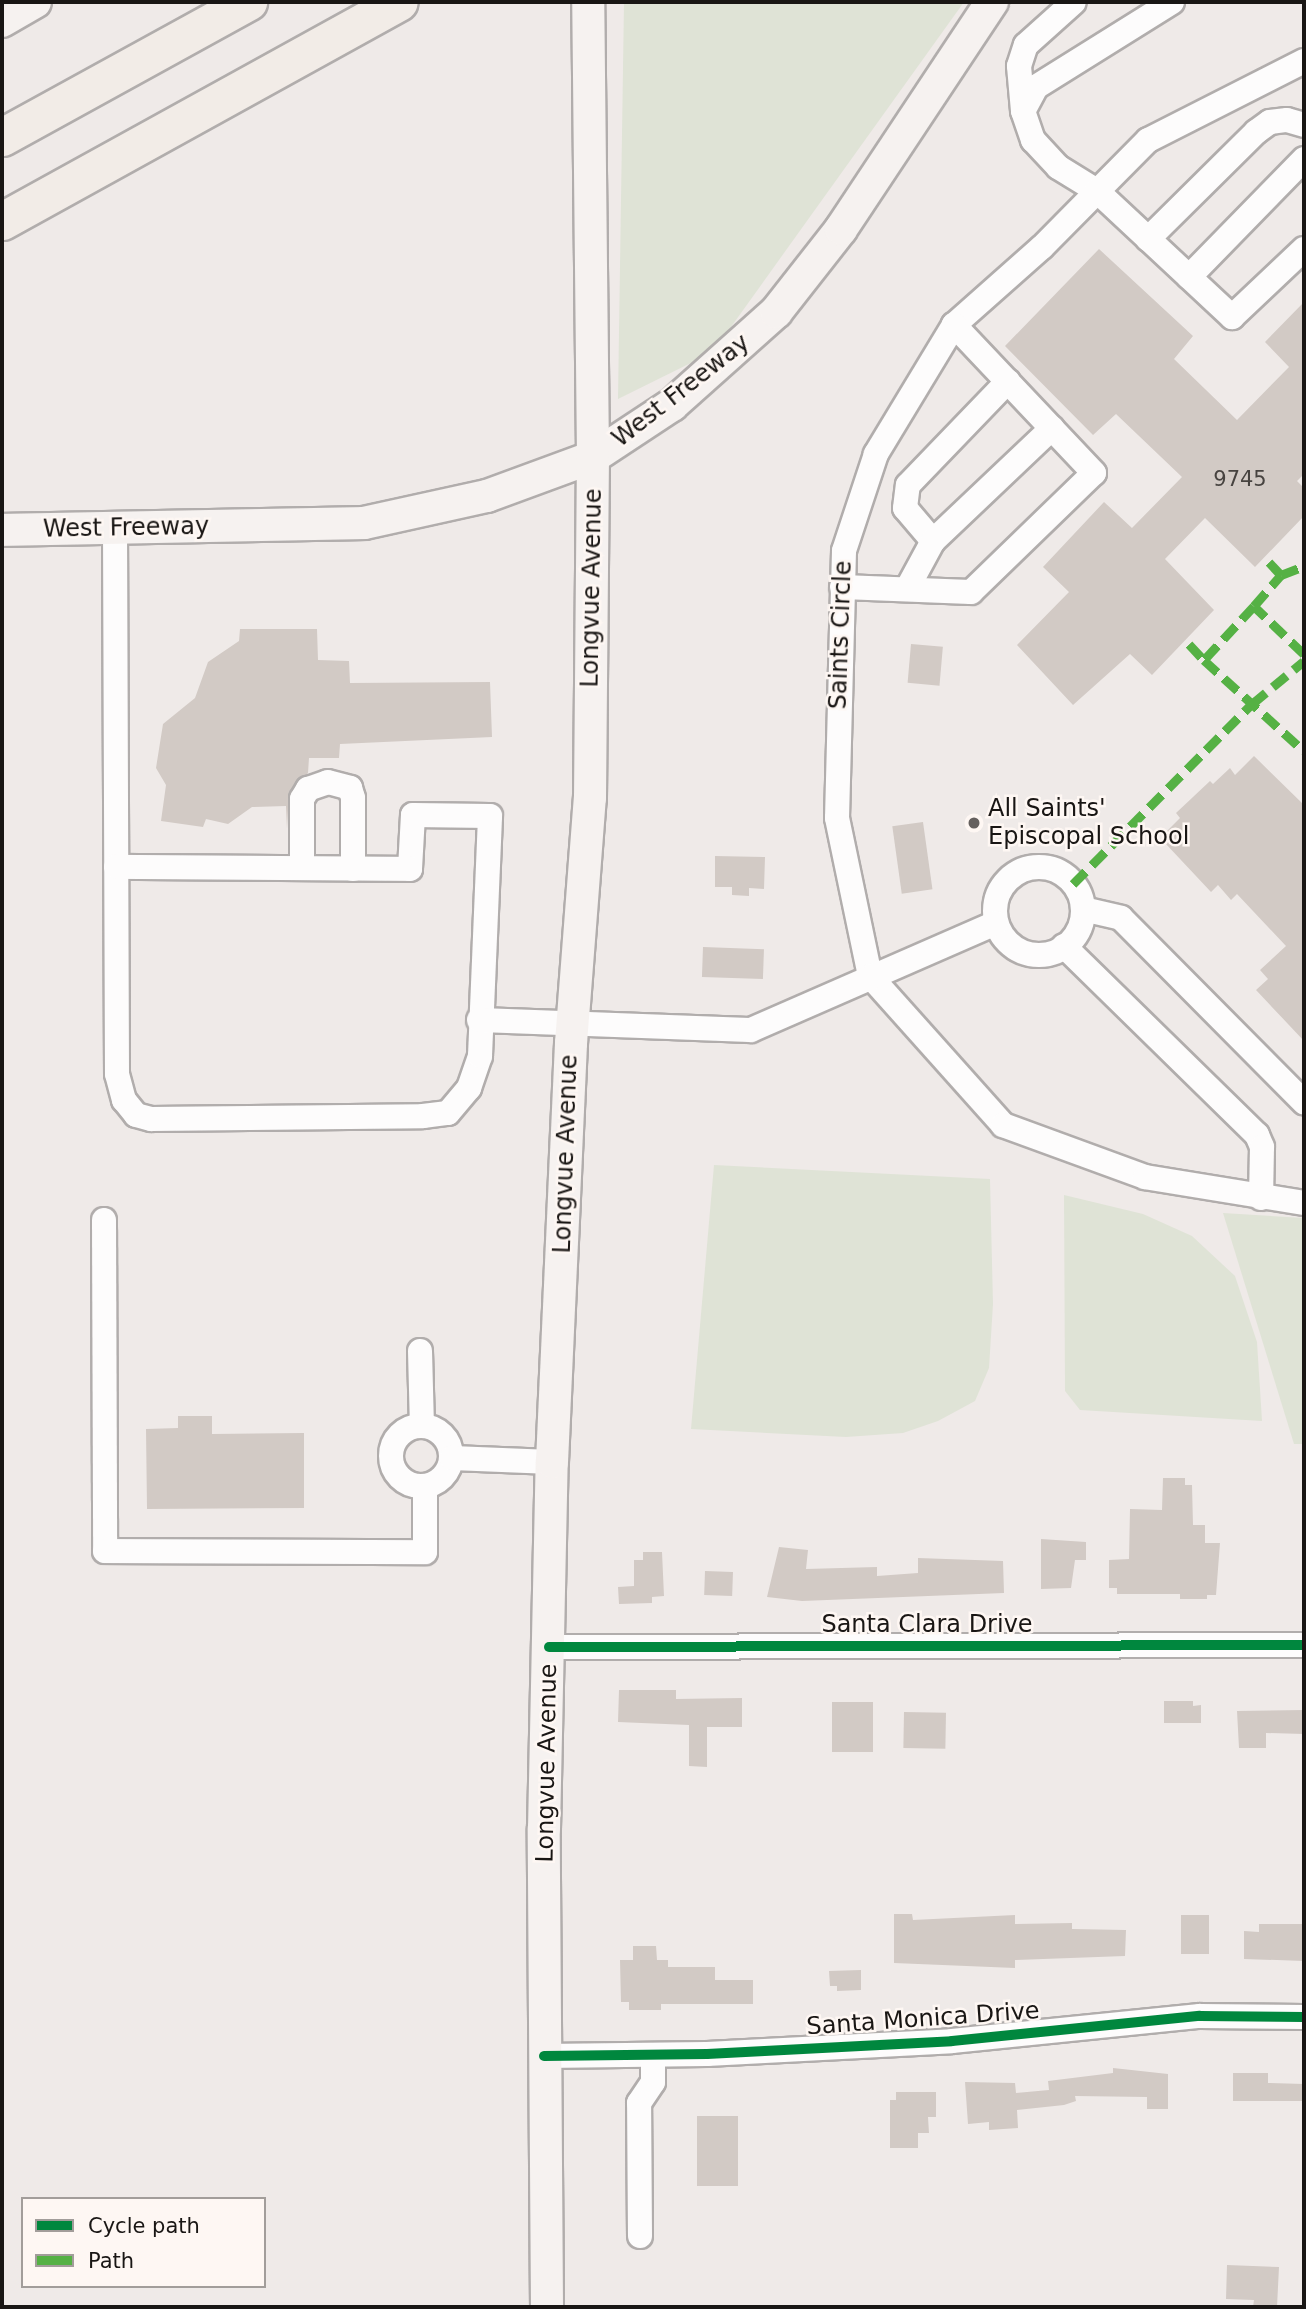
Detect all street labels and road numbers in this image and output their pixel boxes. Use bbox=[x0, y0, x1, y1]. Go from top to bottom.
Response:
street label: West Freeway bbox=[607, 329, 755, 453]
street label: Longvue Avenue bbox=[576, 488, 608, 688]
street label: West Freeway bbox=[43, 512, 209, 544]
street label: Saints Circle bbox=[824, 560, 858, 710]
street label: Longvue Avenue bbox=[548, 1054, 584, 1254]
street label: Santa Clara Drive bbox=[821, 1611, 1033, 1639]
street label: Longvue Avenue bbox=[531, 1663, 563, 1863]
street label: Santa Monica Drive bbox=[805, 1996, 1041, 2042]

